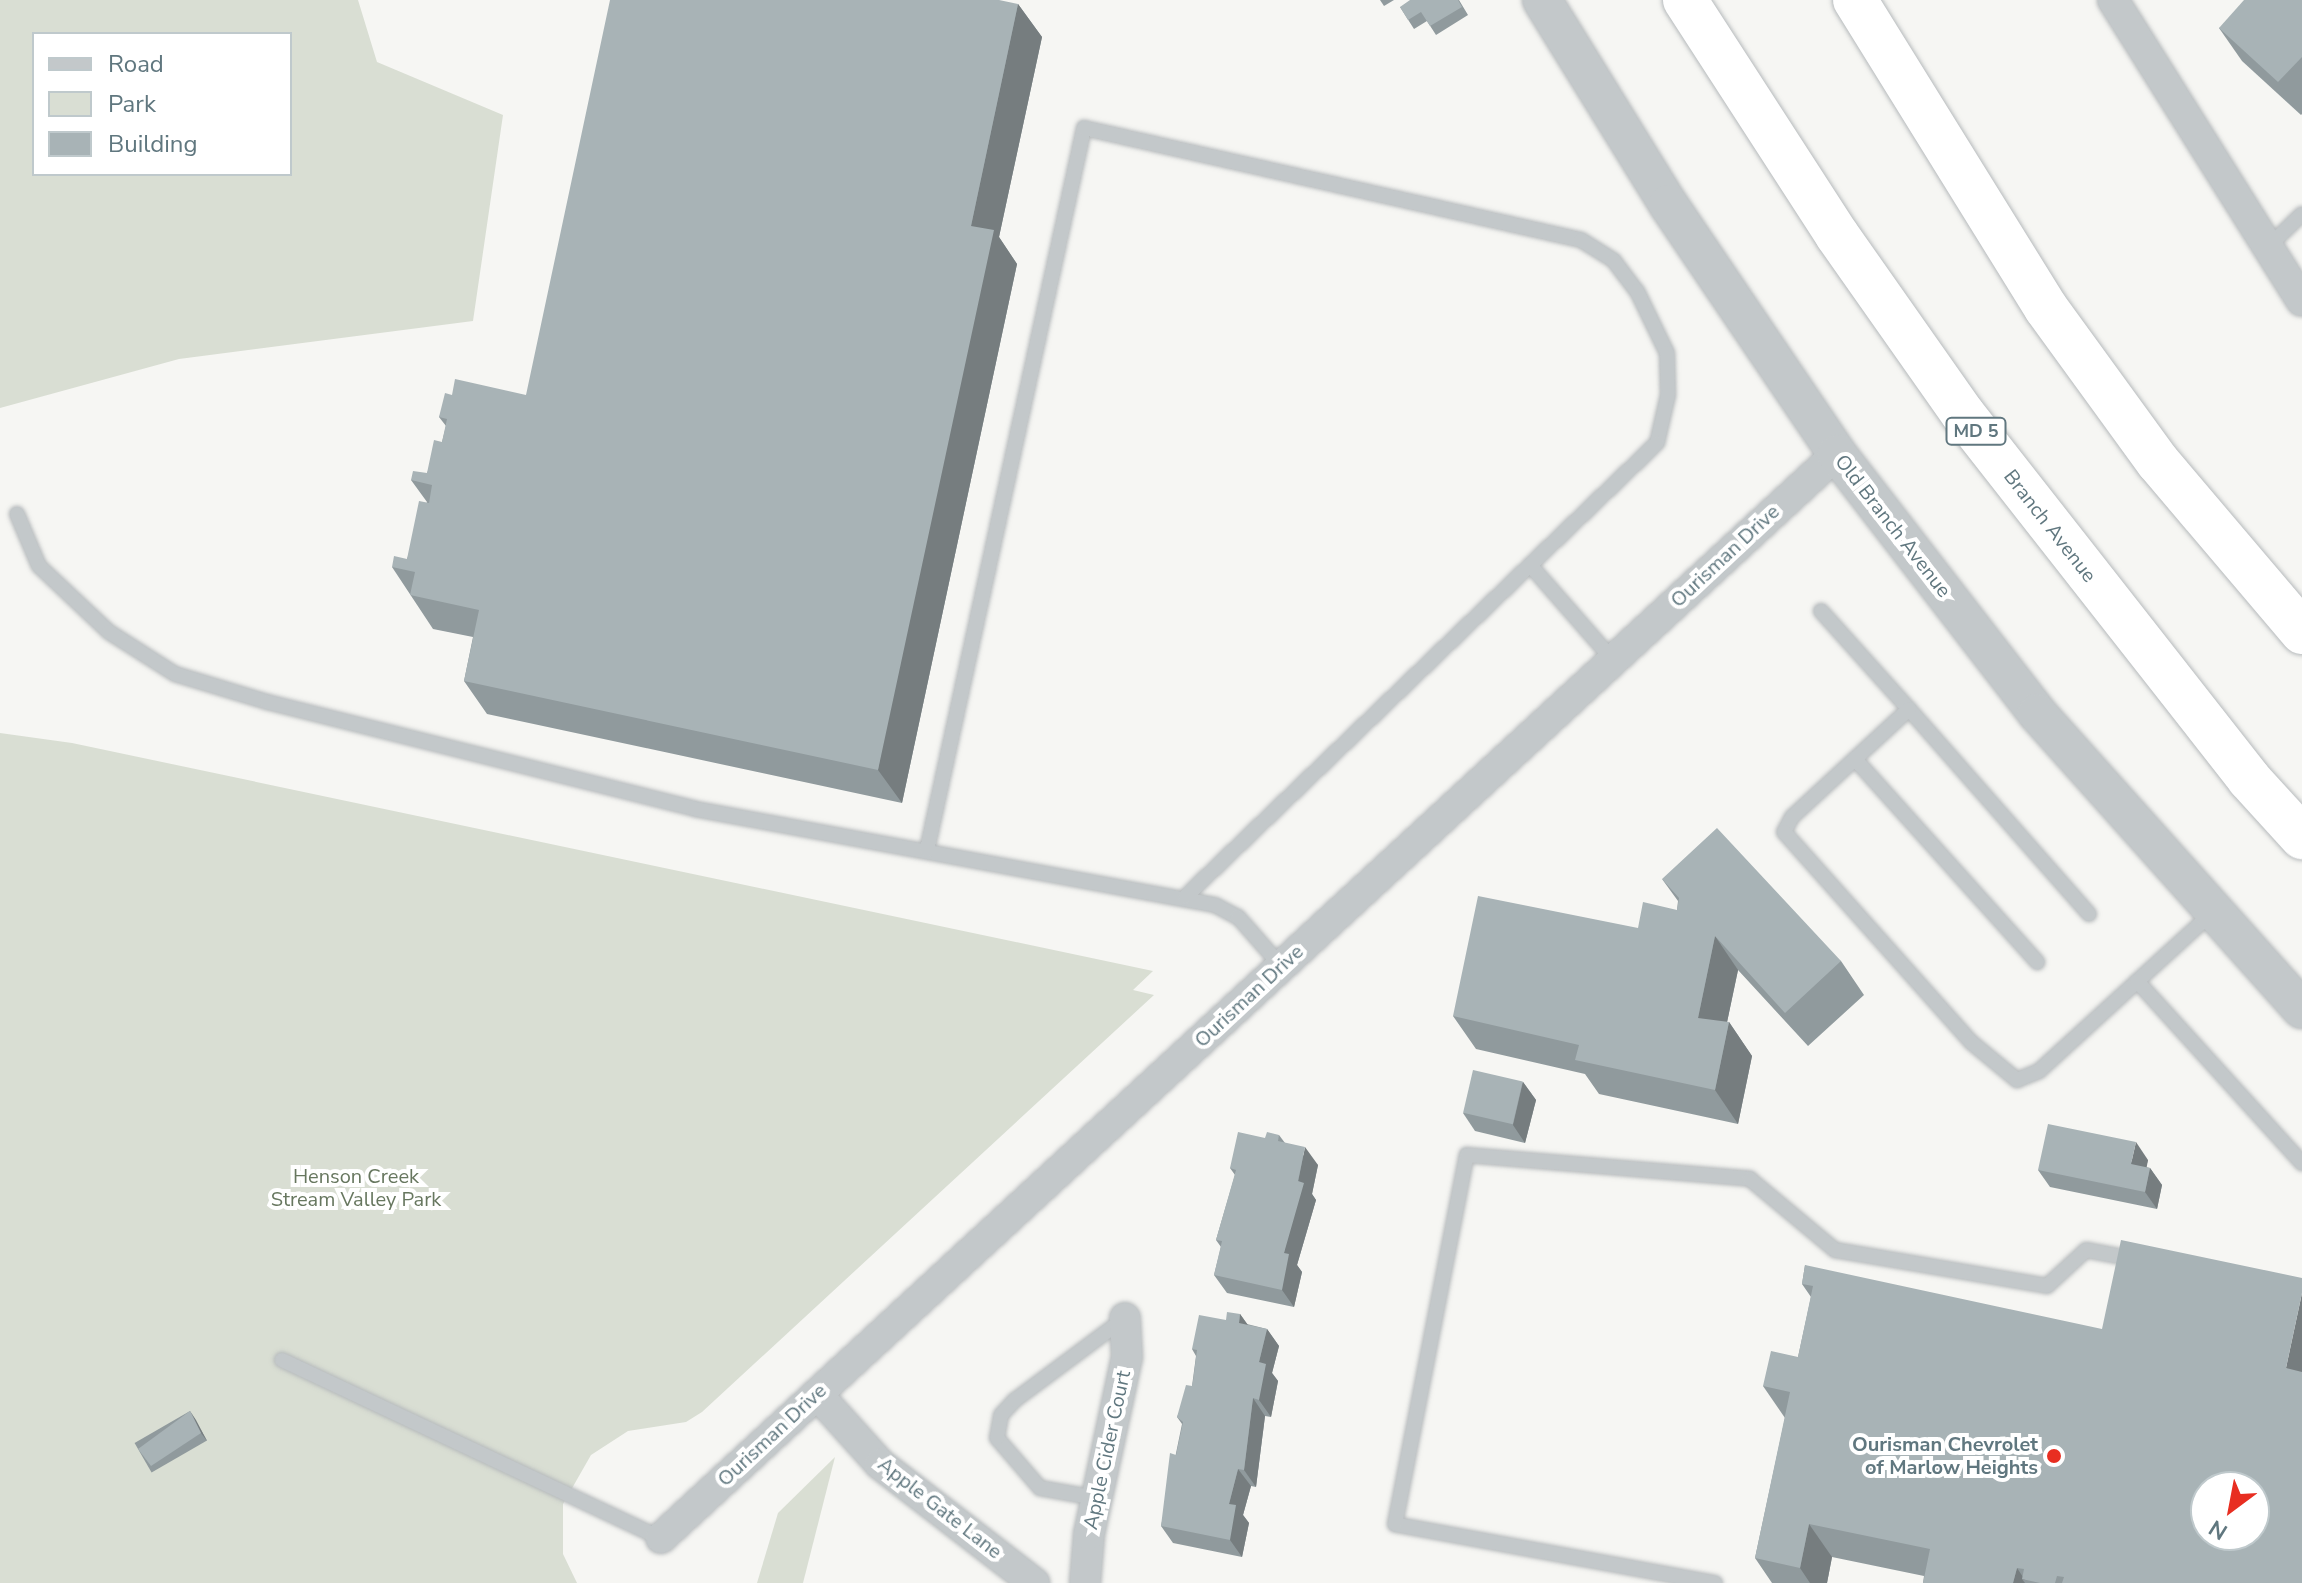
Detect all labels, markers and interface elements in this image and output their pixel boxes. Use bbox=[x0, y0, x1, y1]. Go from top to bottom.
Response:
legend bbox=[32, 32, 292, 176]
text: Road bbox=[108, 48, 164, 80]
text: Park bbox=[108, 88, 156, 120]
text: Building bbox=[108, 128, 198, 160]
road number: MD 5 bbox=[1944, 417, 2008, 445]
street label: Old Branch Avenue bbox=[1830, 450, 1956, 602]
street label: Branch Avenue bbox=[1999, 465, 2101, 587]
street label: Ourisman Drive bbox=[1666, 500, 1784, 612]
street label: Ourisman Drive bbox=[1190, 940, 1308, 1052]
park label: Henson Creek Stream Valley Park bbox=[271, 1164, 441, 1211]
street label: Apple Cider Court bbox=[1078, 1368, 1136, 1532]
street label: Ourisman Drive bbox=[713, 1379, 831, 1491]
place label: Ourisman Chevrolet of Marlow Heights bbox=[1852, 1432, 2038, 1479]
marker: Ourisman Chevrolet of Marlow Heights bbox=[2045, 1447, 2063, 1465]
street label: Apple Gate Lane bbox=[873, 1452, 1007, 1564]
north arrow bbox=[2190, 1471, 2270, 1551]
text: N bbox=[2203, 1513, 2233, 1547]

